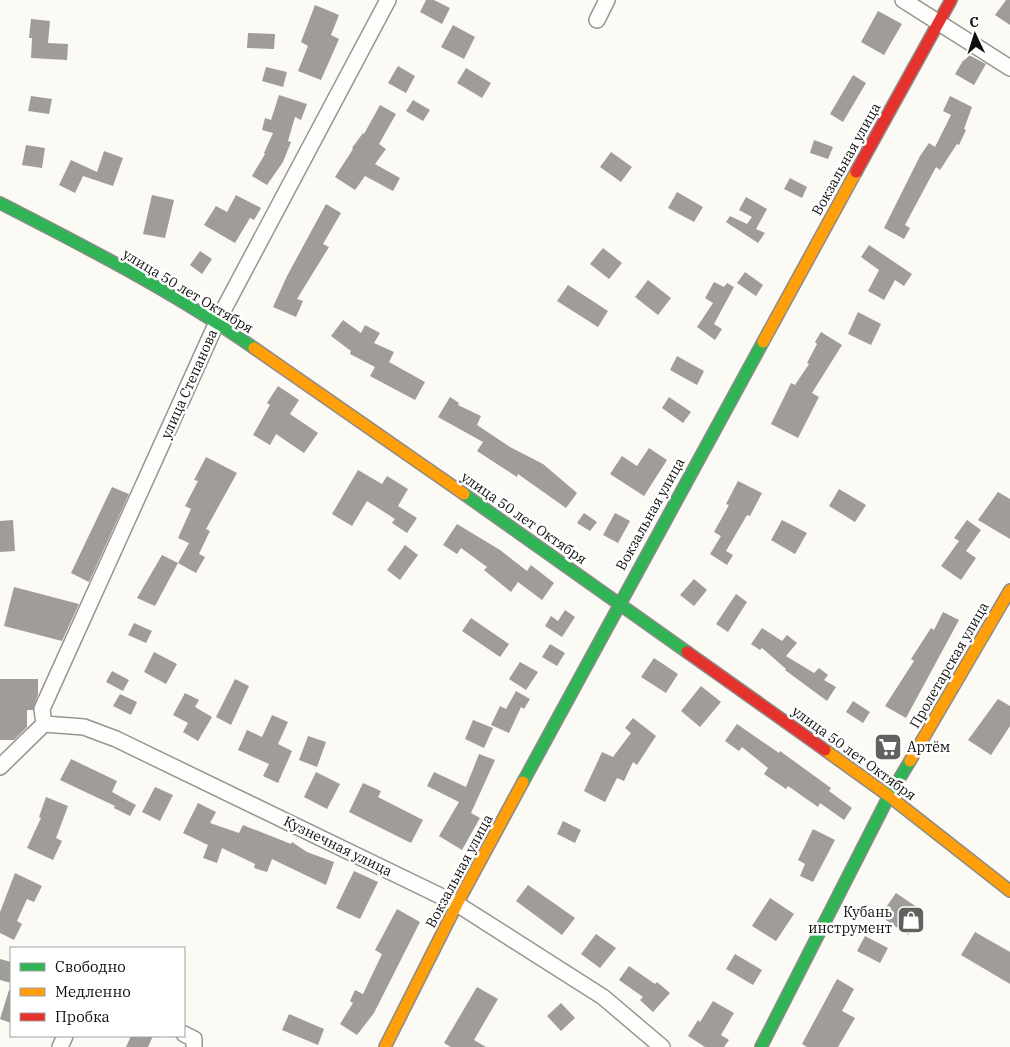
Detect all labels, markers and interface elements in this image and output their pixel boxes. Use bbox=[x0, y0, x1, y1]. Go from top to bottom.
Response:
north arrow bbox=[950, 10, 1000, 60]
text: С bbox=[969, 13, 979, 31]
street label: Вокзальная улица bbox=[808, 99, 885, 218]
street label: улица 50 лет Октября bbox=[119, 245, 257, 337]
street label: улица Степанова bbox=[157, 326, 221, 442]
street label: Вокзальная улица bbox=[612, 454, 689, 573]
street label: улица 50 лет Октября bbox=[458, 468, 590, 568]
street label: Пролетарская улица bbox=[905, 598, 993, 731]
street label: улица 50 лет Октября bbox=[788, 702, 920, 804]
supermarket icon: Артём bbox=[873, 732, 903, 762]
place label: Артём bbox=[907, 738, 950, 756]
street label: Вокзальная улица bbox=[421, 811, 497, 931]
street label: Кузнечная улица bbox=[281, 812, 396, 880]
place label: Кубань инструмент bbox=[808, 903, 892, 937]
shop icon: Кубань инструмент bbox=[896, 905, 926, 935]
legend bbox=[10, 947, 185, 1037]
text: Свободно bbox=[55, 957, 126, 976]
text: Медленно bbox=[55, 982, 131, 1001]
text: Пробка bbox=[55, 1007, 110, 1026]

